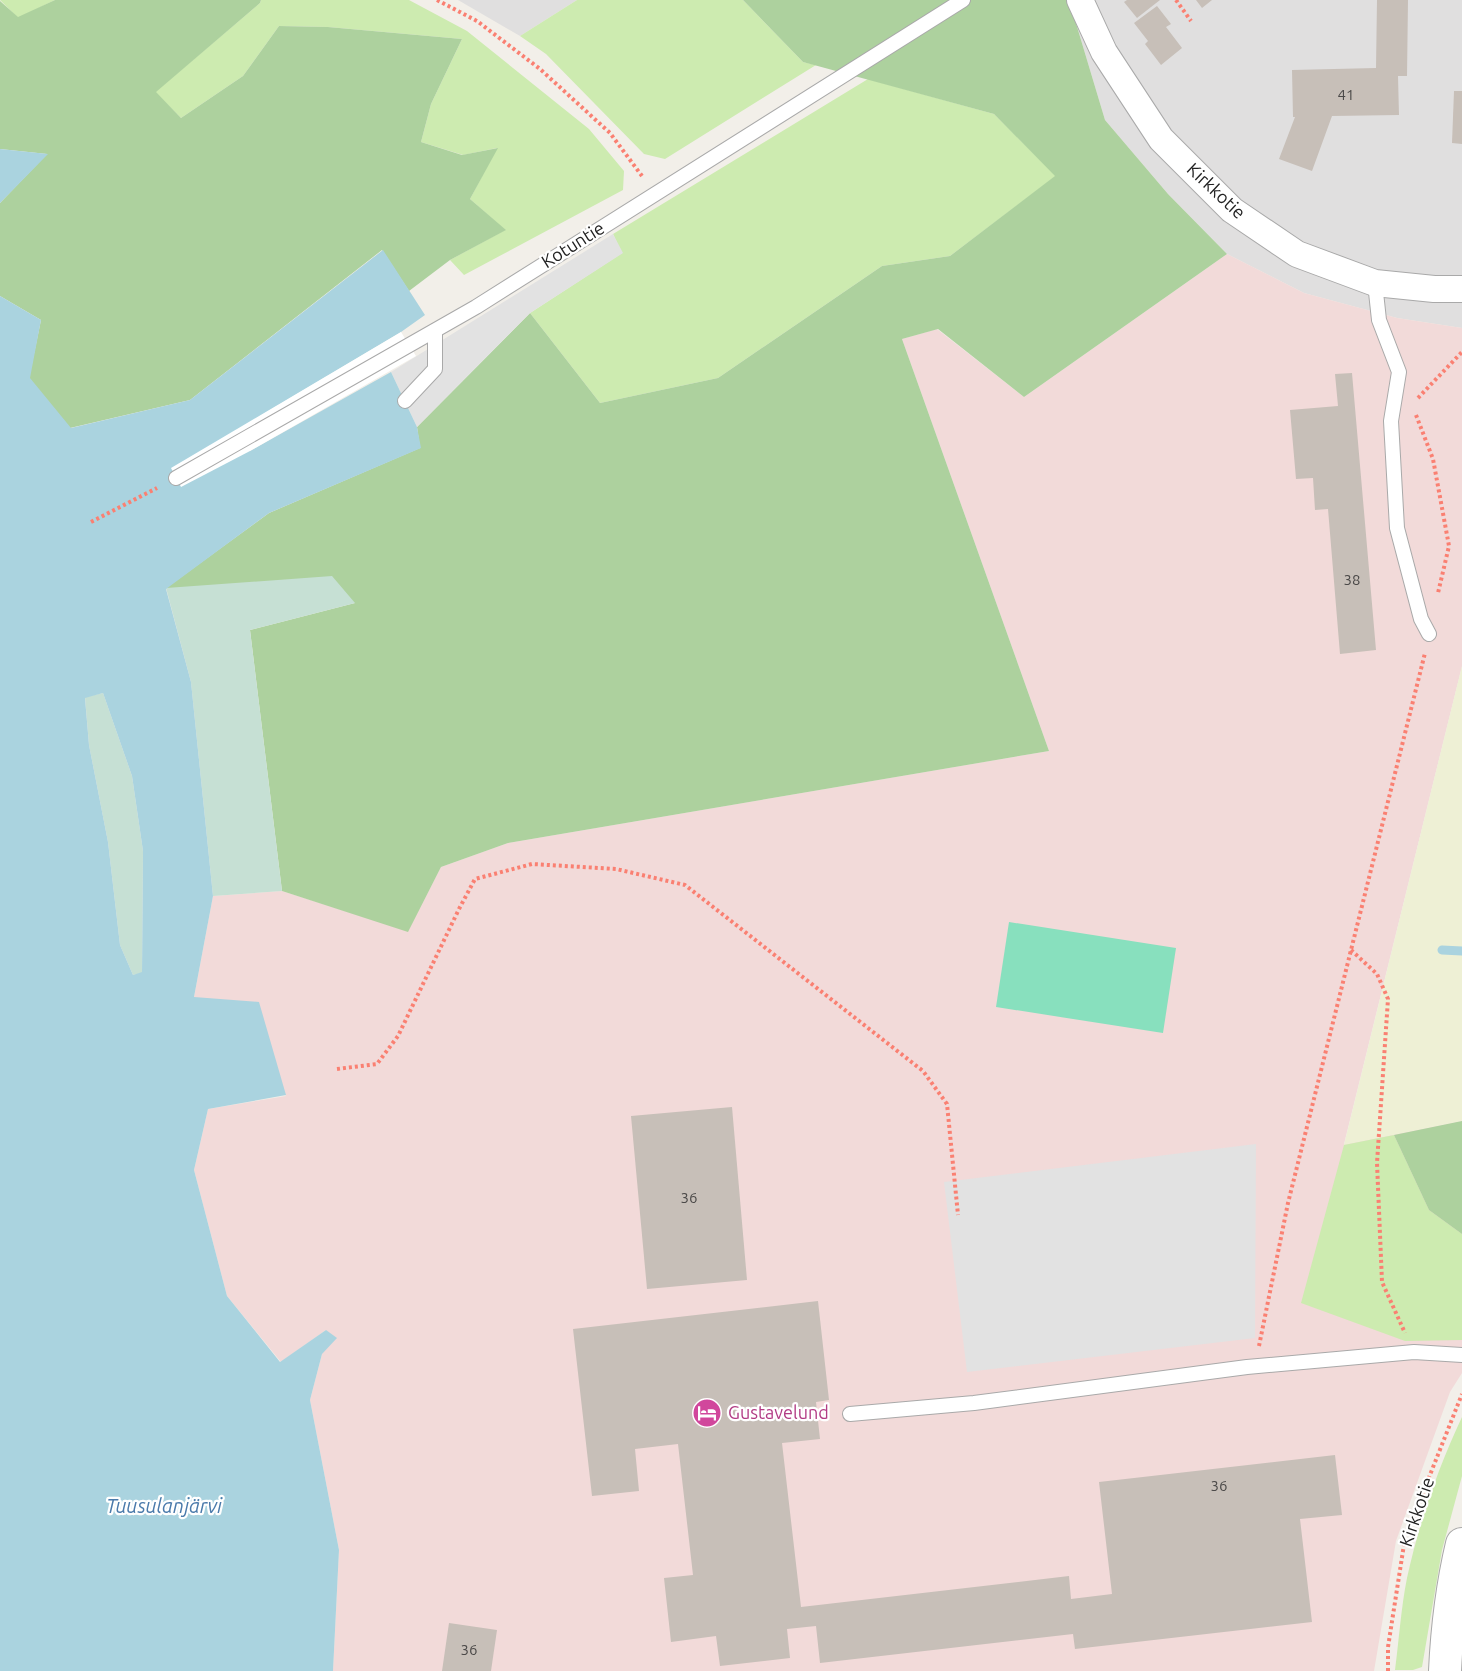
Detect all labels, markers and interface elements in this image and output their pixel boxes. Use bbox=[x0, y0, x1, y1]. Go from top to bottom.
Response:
house number: 41 bbox=[1338, 86, 1354, 103]
street label: Kirkkotie bbox=[1183, 158, 1250, 222]
street label: Kotuntie bbox=[537, 217, 608, 271]
house number: 38 bbox=[1344, 571, 1360, 588]
house number: 36 bbox=[681, 1189, 697, 1206]
hotel icon: Gustavelund bbox=[691, 1397, 723, 1429]
place label: Gustavelund bbox=[728, 1402, 829, 1422]
street label: Kirkkotie bbox=[1395, 1474, 1437, 1549]
house number: 36 bbox=[1211, 1477, 1227, 1494]
water label: Tuusulanjärvi bbox=[106, 1494, 223, 1517]
house number: 36 bbox=[461, 1641, 477, 1658]

